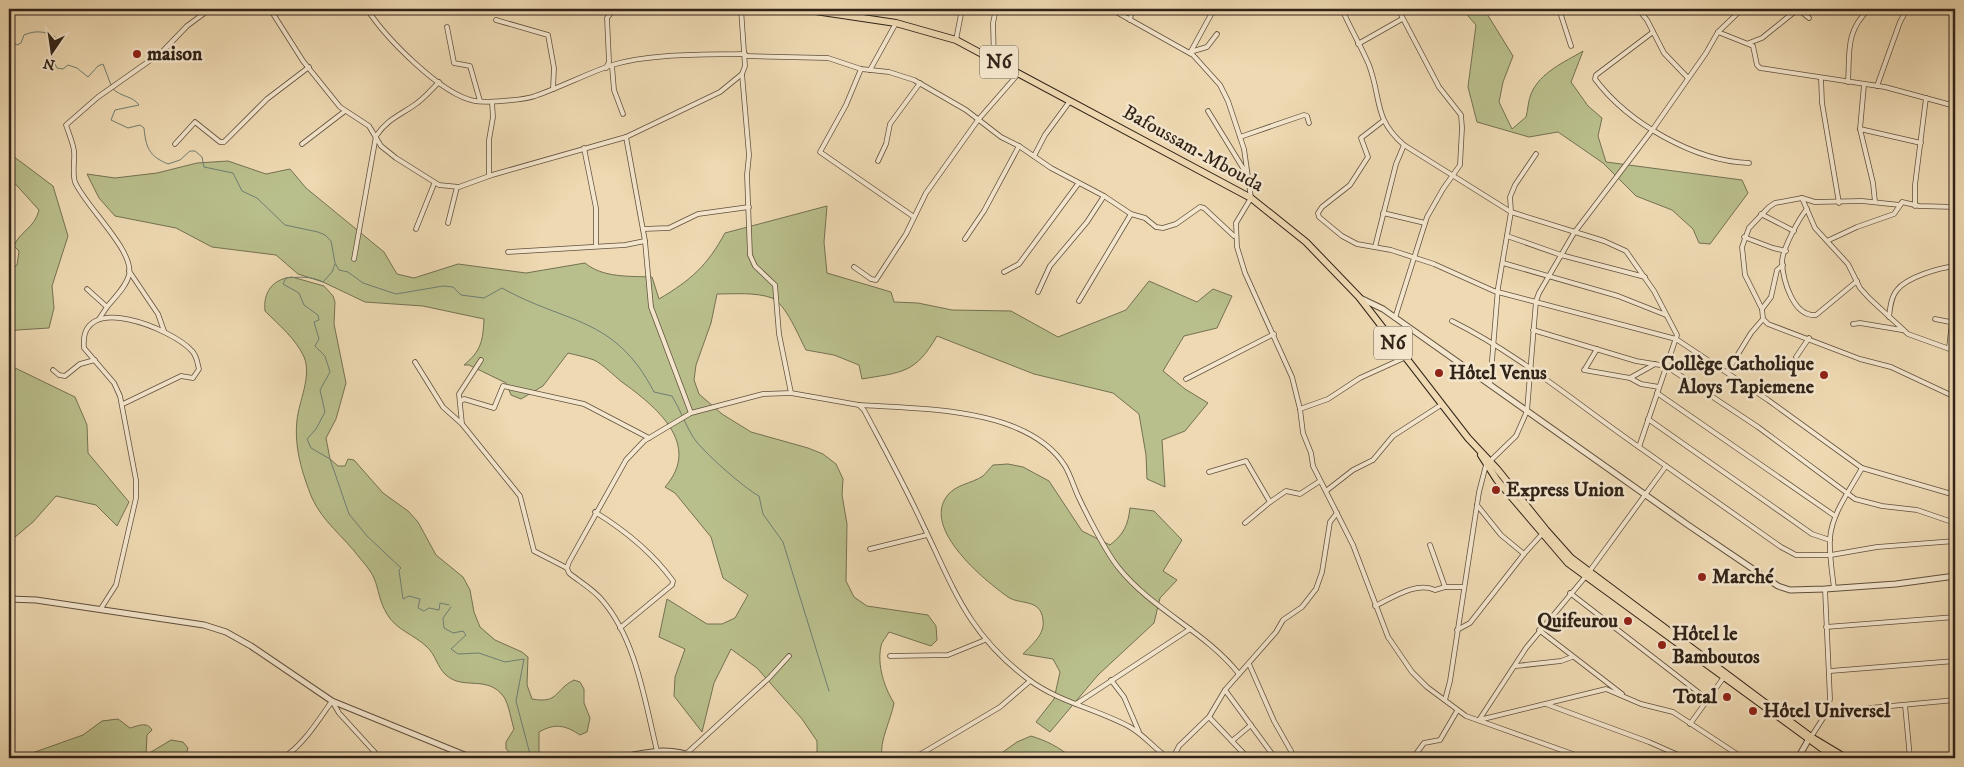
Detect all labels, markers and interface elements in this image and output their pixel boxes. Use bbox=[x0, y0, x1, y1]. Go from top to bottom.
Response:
north arrow bbox=[28, 28, 78, 78]
place label: maison bbox=[147, 42, 203, 67]
road number: N6 bbox=[980, 46, 1018, 78]
marker: maison bbox=[131, 48, 143, 60]
text: N bbox=[41, 54, 57, 74]
street label: Bafoussam-Mbouda bbox=[1118, 100, 1268, 198]
road number: N6 bbox=[1374, 326, 1412, 359]
place label: Collège Catholique Aloys Tapiemene bbox=[1661, 352, 1815, 400]
place label: Hôtel Venus bbox=[1449, 361, 1547, 386]
marker: Hôtel Venus bbox=[1433, 367, 1445, 379]
marker: Collège Catholique Aloys Tapiemene bbox=[1818, 369, 1830, 381]
place label: Express Union bbox=[1506, 478, 1625, 503]
marker: Express Union bbox=[1490, 484, 1502, 496]
place label: Marché bbox=[1712, 565, 1774, 590]
marker: Marché bbox=[1696, 571, 1708, 583]
place label: Quifeurou bbox=[1537, 609, 1618, 634]
marker: Quifeurou bbox=[1622, 615, 1634, 627]
place label: Hôtel le Bamboutos bbox=[1672, 622, 1760, 670]
marker: Hôtel le Bamboutos bbox=[1656, 639, 1668, 651]
place label: Total bbox=[1672, 685, 1718, 710]
marker: Total bbox=[1721, 691, 1733, 703]
place label: Hôtel Universel bbox=[1763, 699, 1891, 724]
marker: Hôtel Universel bbox=[1747, 705, 1759, 717]

